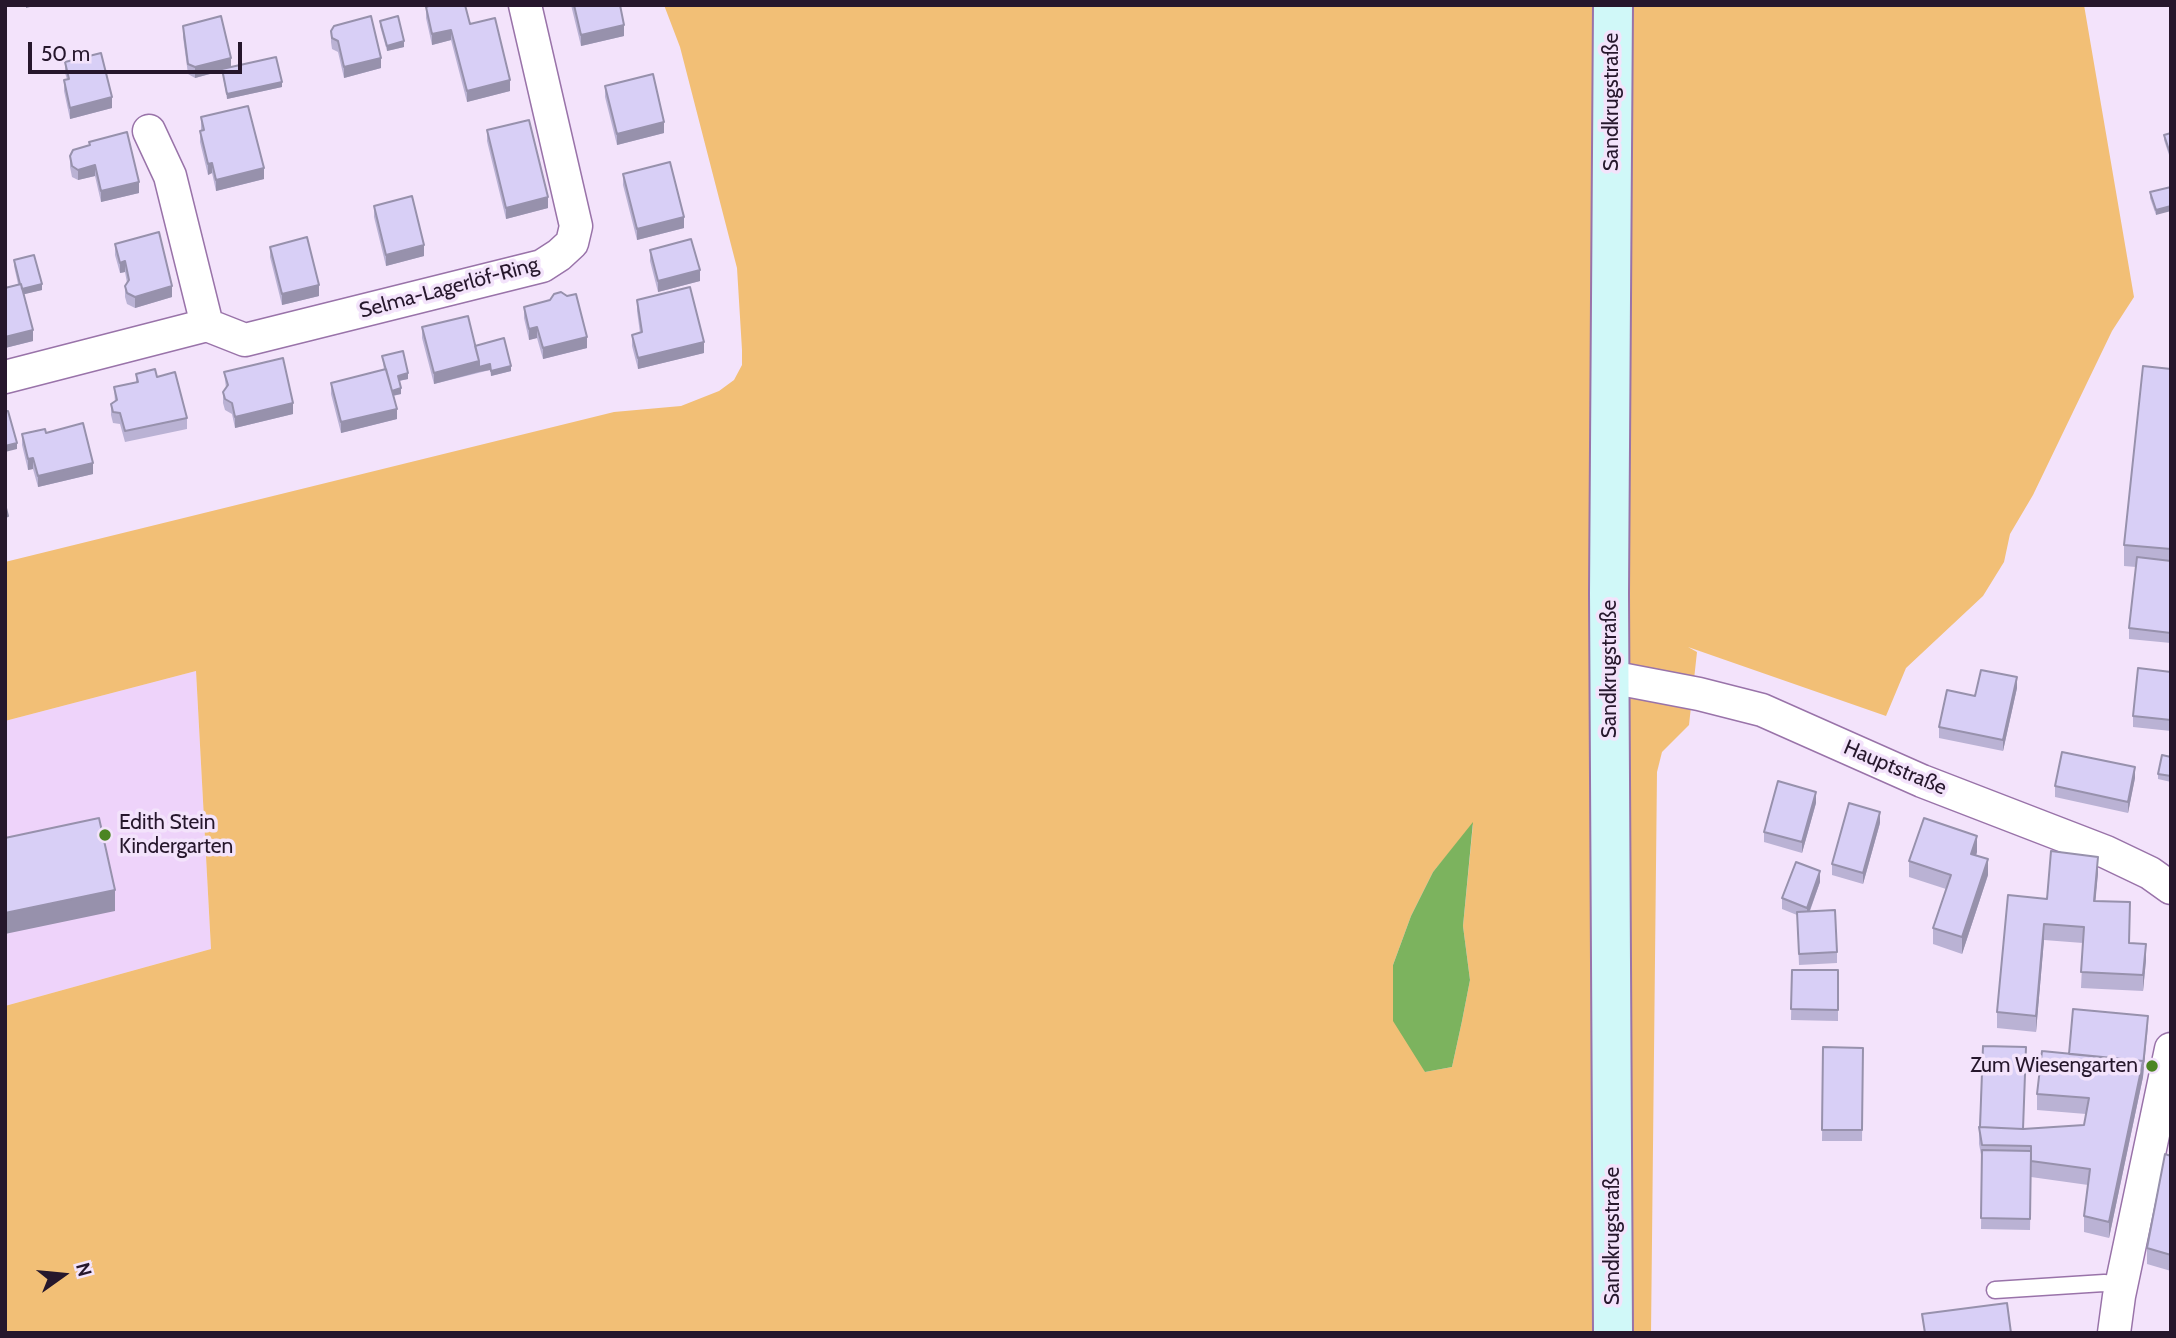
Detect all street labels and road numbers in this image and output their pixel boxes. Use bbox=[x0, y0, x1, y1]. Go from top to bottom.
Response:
street label: Sandkrugstraße bbox=[1599, 33, 1625, 171]
street label: Selma-Lagerlöf-Ring bbox=[357, 252, 541, 324]
street label: Sandkrugstraße bbox=[1597, 600, 1623, 738]
street label: Hauptstraße bbox=[1840, 735, 1950, 801]
street label: Sandkrugstraße bbox=[1600, 1167, 1626, 1305]

